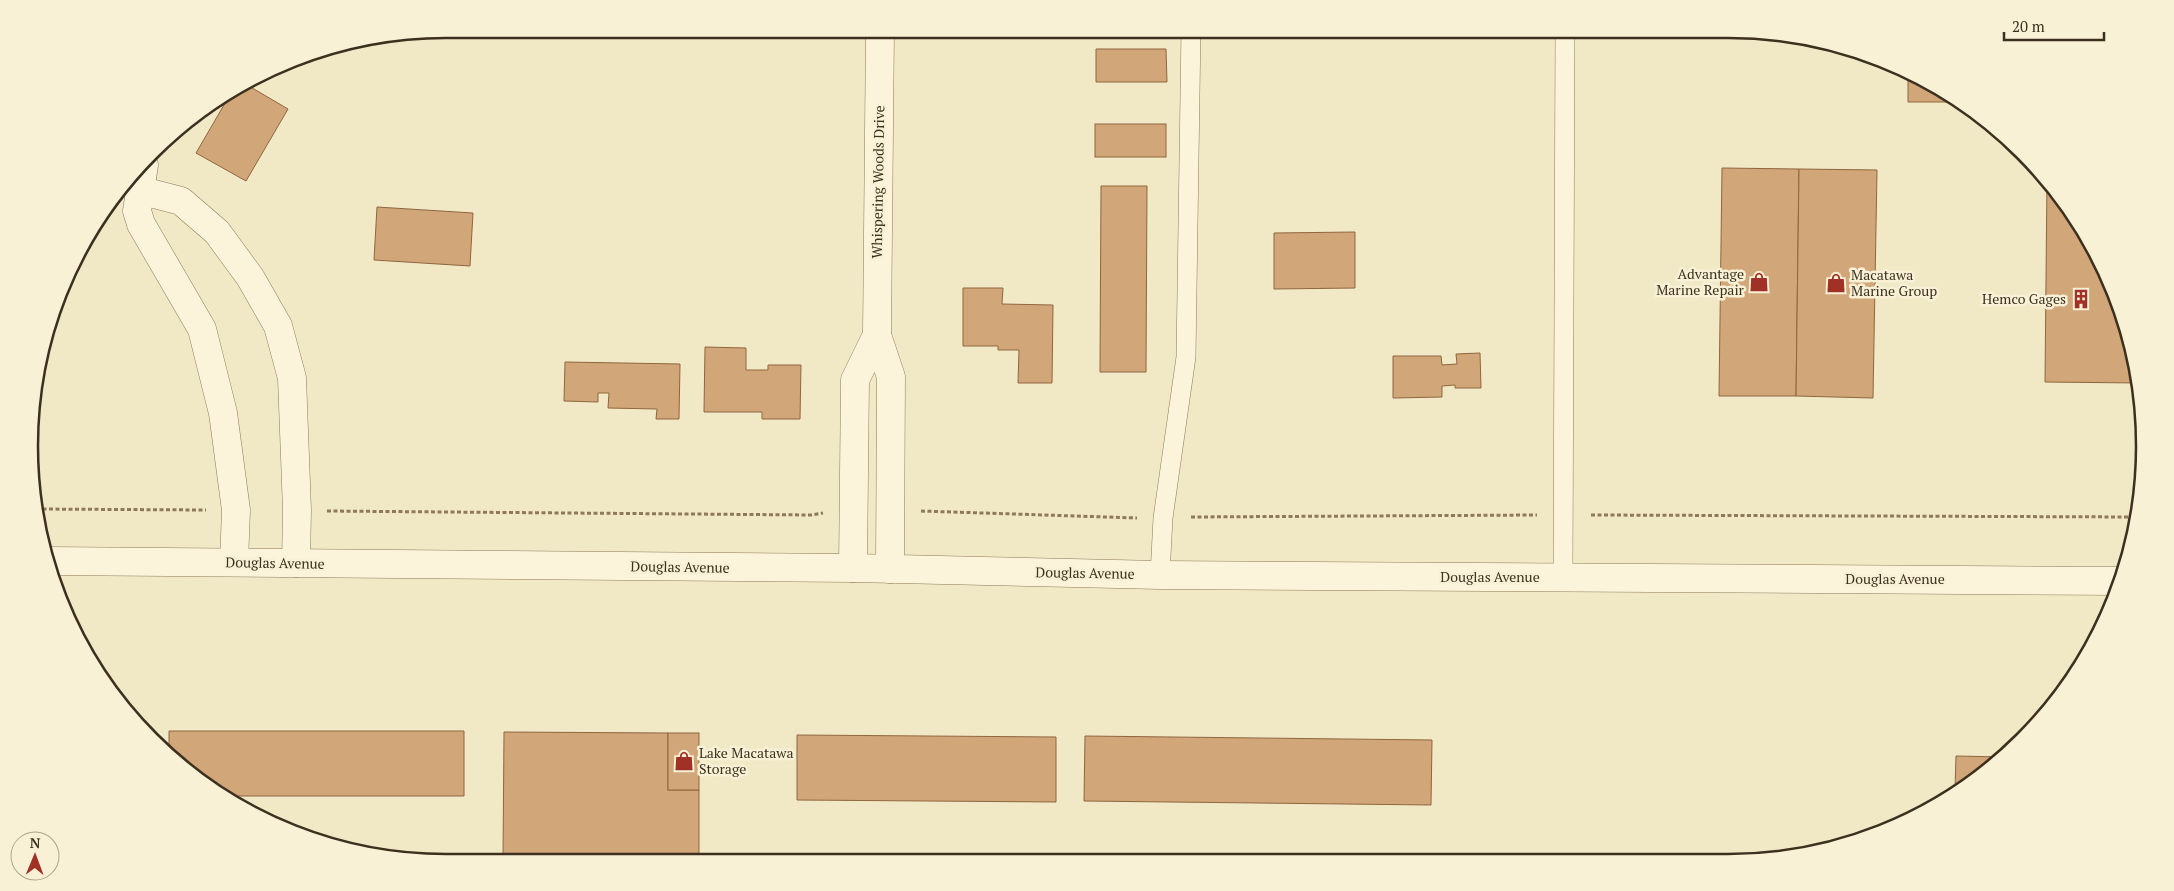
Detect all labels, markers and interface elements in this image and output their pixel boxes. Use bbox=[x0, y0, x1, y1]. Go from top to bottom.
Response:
scale bar bbox=[2004, 10, 2104, 42]
text: 20 m bbox=[2012, 16, 2045, 36]
street label: Whispering Woods Drive bbox=[867, 105, 888, 259]
place label: Advantage Marine Repair bbox=[1656, 264, 1745, 299]
place label: Macatawa Marine Group bbox=[1851, 265, 1937, 300]
shop icon: Advantage Marine Repair bbox=[1748, 271, 1770, 293]
shop icon: Macatawa Marine Group bbox=[1825, 272, 1847, 294]
building icon: Hemco Gages bbox=[2070, 288, 2092, 310]
place label: Hemco Gages bbox=[1982, 289, 2066, 308]
street label: Douglas Avenue bbox=[225, 552, 325, 573]
street label: Douglas Avenue bbox=[630, 556, 730, 577]
street label: Douglas Avenue bbox=[1035, 562, 1135, 583]
street label: Douglas Avenue bbox=[1440, 567, 1540, 586]
street label: Douglas Avenue bbox=[1845, 569, 1945, 588]
place label: Lake Macatawa Storage bbox=[699, 743, 794, 778]
shop icon: Lake Macatawa Storage bbox=[673, 750, 695, 772]
north arrow bbox=[10, 831, 60, 881]
text: N bbox=[30, 833, 41, 852]

